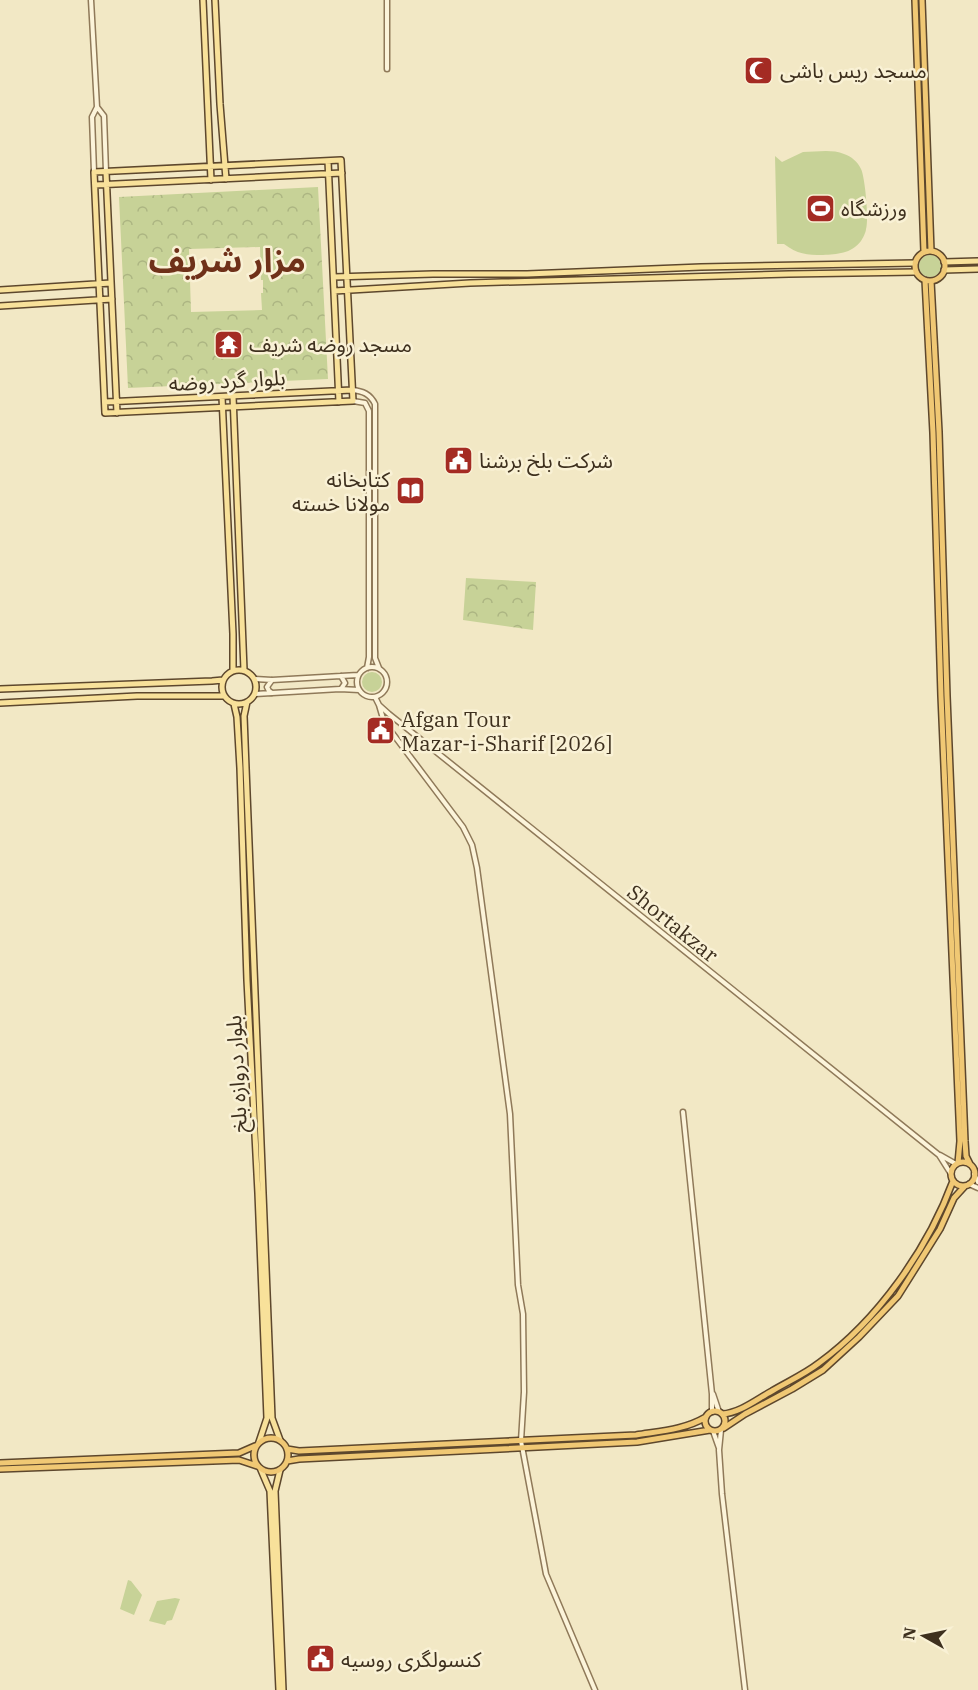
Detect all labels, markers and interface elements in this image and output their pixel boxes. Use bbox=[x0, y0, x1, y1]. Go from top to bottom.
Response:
mosque icon: مسجد ریس باشی bbox=[743, 54, 775, 86]
place label: مسجد ریس باشی bbox=[780, 56, 927, 84]
sports icon: ورزشگاه bbox=[804, 192, 836, 224]
place label: ورزشگاه bbox=[841, 194, 907, 222]
district label: مزار شريف bbox=[148, 238, 306, 281]
temple icon: مسجد روضه شریف bbox=[212, 328, 244, 360]
place label: مسجد روضه شریف bbox=[249, 330, 412, 358]
street label: بلوار گرد روضه bbox=[168, 363, 286, 397]
public building icon: شرکت بلخ برشنا bbox=[442, 444, 474, 476]
place label: شرکت بلخ برشنا bbox=[479, 446, 613, 476]
place label: کتابخانه مولانا خسته bbox=[292, 465, 390, 517]
library icon: کتابخانه مولانا خسته bbox=[395, 475, 427, 507]
place label: Afgan Tour Mazar-i-Sharif [2026] bbox=[401, 705, 612, 757]
public building icon: Afgan Tour Mazar-i-Sharif [2026] bbox=[364, 715, 396, 747]
street label: Shortakzar bbox=[622, 878, 725, 969]
street label: بلوار دروازه بلخ bbox=[219, 1015, 255, 1133]
north arrow bbox=[894, 1606, 954, 1666]
text: N bbox=[898, 1626, 920, 1641]
public building icon: کنسولگری روسیه bbox=[304, 1643, 336, 1675]
place label: کنسولگری روسیه bbox=[341, 1645, 482, 1673]

